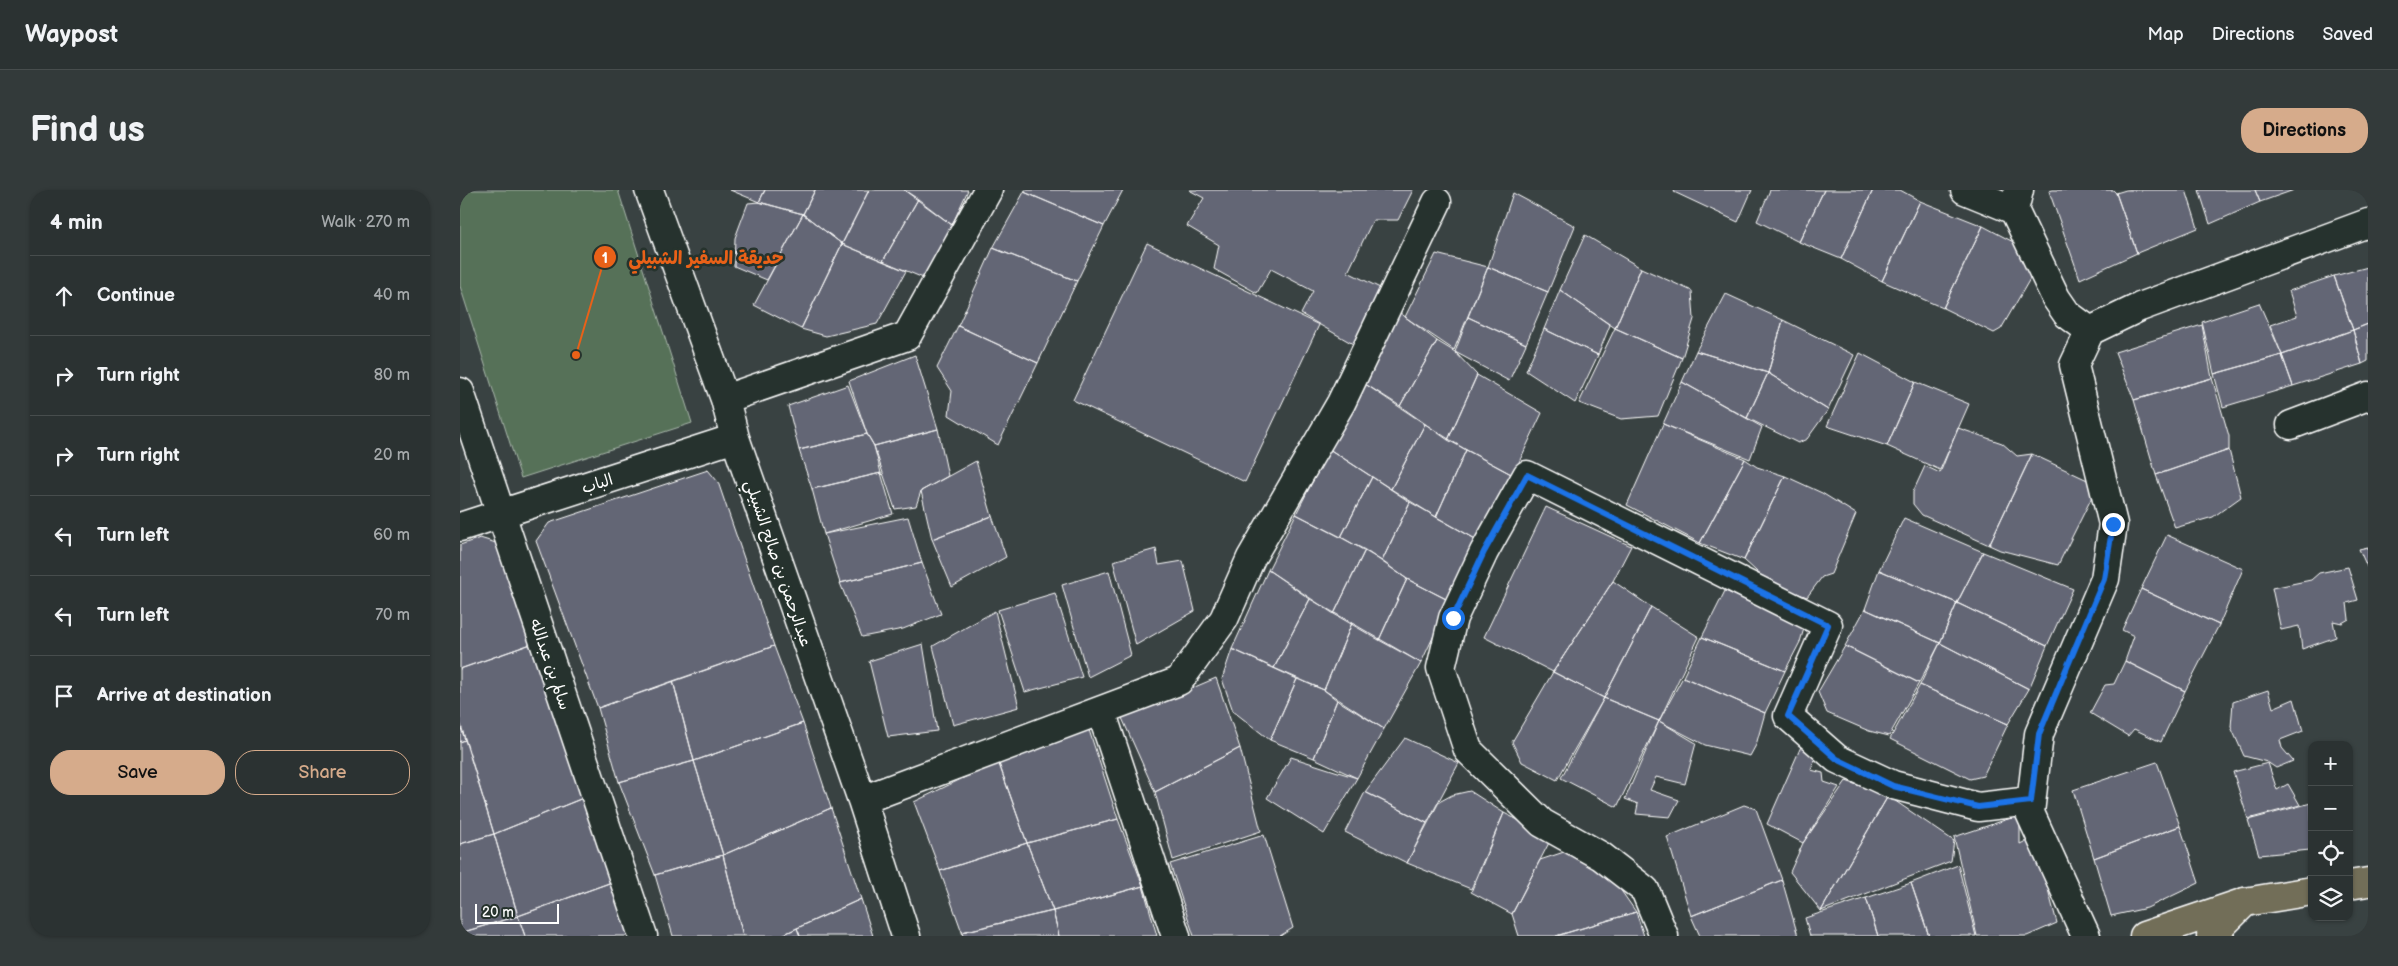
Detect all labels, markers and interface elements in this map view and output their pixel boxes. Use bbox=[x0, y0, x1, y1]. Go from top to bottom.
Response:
text: Waypost bbox=[25, 20, 118, 49]
text: Map bbox=[2148, 24, 2184, 45]
text: Directions bbox=[2212, 24, 2294, 45]
text: Saved bbox=[2322, 24, 2373, 45]
button: Directions bbox=[2241, 108, 2368, 153]
text: Find us bbox=[30, 109, 145, 152]
text: 4 min bbox=[50, 210, 103, 235]
text: Walk · 270 m bbox=[321, 213, 410, 232]
callout: حديقة السفير الشبيلي bbox=[593, 241, 793, 274]
text: حديقة السفير الشبيلي bbox=[628, 248, 784, 274]
text: 1 bbox=[602, 249, 608, 268]
icon: ahead bbox=[50, 282, 78, 310]
text: Continue bbox=[97, 284, 175, 307]
text: 40 m bbox=[373, 286, 410, 305]
icon: right bbox=[50, 362, 78, 390]
text: Turn right bbox=[97, 364, 180, 387]
text: 80 m bbox=[374, 366, 410, 385]
icon: right bbox=[50, 442, 78, 470]
text: Turn right bbox=[97, 444, 180, 467]
text: 20 m bbox=[374, 446, 410, 465]
street label: الباب bbox=[579, 471, 615, 498]
street label: عبدالرحمن بن صالح الشبيلي bbox=[736, 478, 815, 651]
route end bbox=[2102, 513, 2125, 536]
icon: left bbox=[50, 522, 78, 550]
text: Turn left bbox=[97, 524, 169, 547]
text: 60 m bbox=[373, 526, 410, 545]
icon: left bbox=[50, 602, 78, 630]
text: Turn left bbox=[97, 604, 169, 627]
text: 70 m bbox=[375, 606, 410, 625]
route start bbox=[1442, 607, 1465, 630]
street label: سالم بن عبدالله bbox=[523, 616, 574, 713]
icon: arrive bbox=[50, 682, 78, 710]
text: Arrive at destination bbox=[97, 684, 272, 707]
map controls bbox=[2308, 741, 2353, 921]
button: + bbox=[2308, 741, 2353, 786]
button: Save bbox=[50, 750, 225, 795]
button: Share bbox=[235, 750, 410, 795]
button: − bbox=[2308, 786, 2353, 831]
button: locate bbox=[2308, 831, 2353, 876]
button: layers bbox=[2308, 876, 2353, 921]
scale bar bbox=[475, 901, 559, 924]
text: 20 m bbox=[482, 904, 514, 921]

